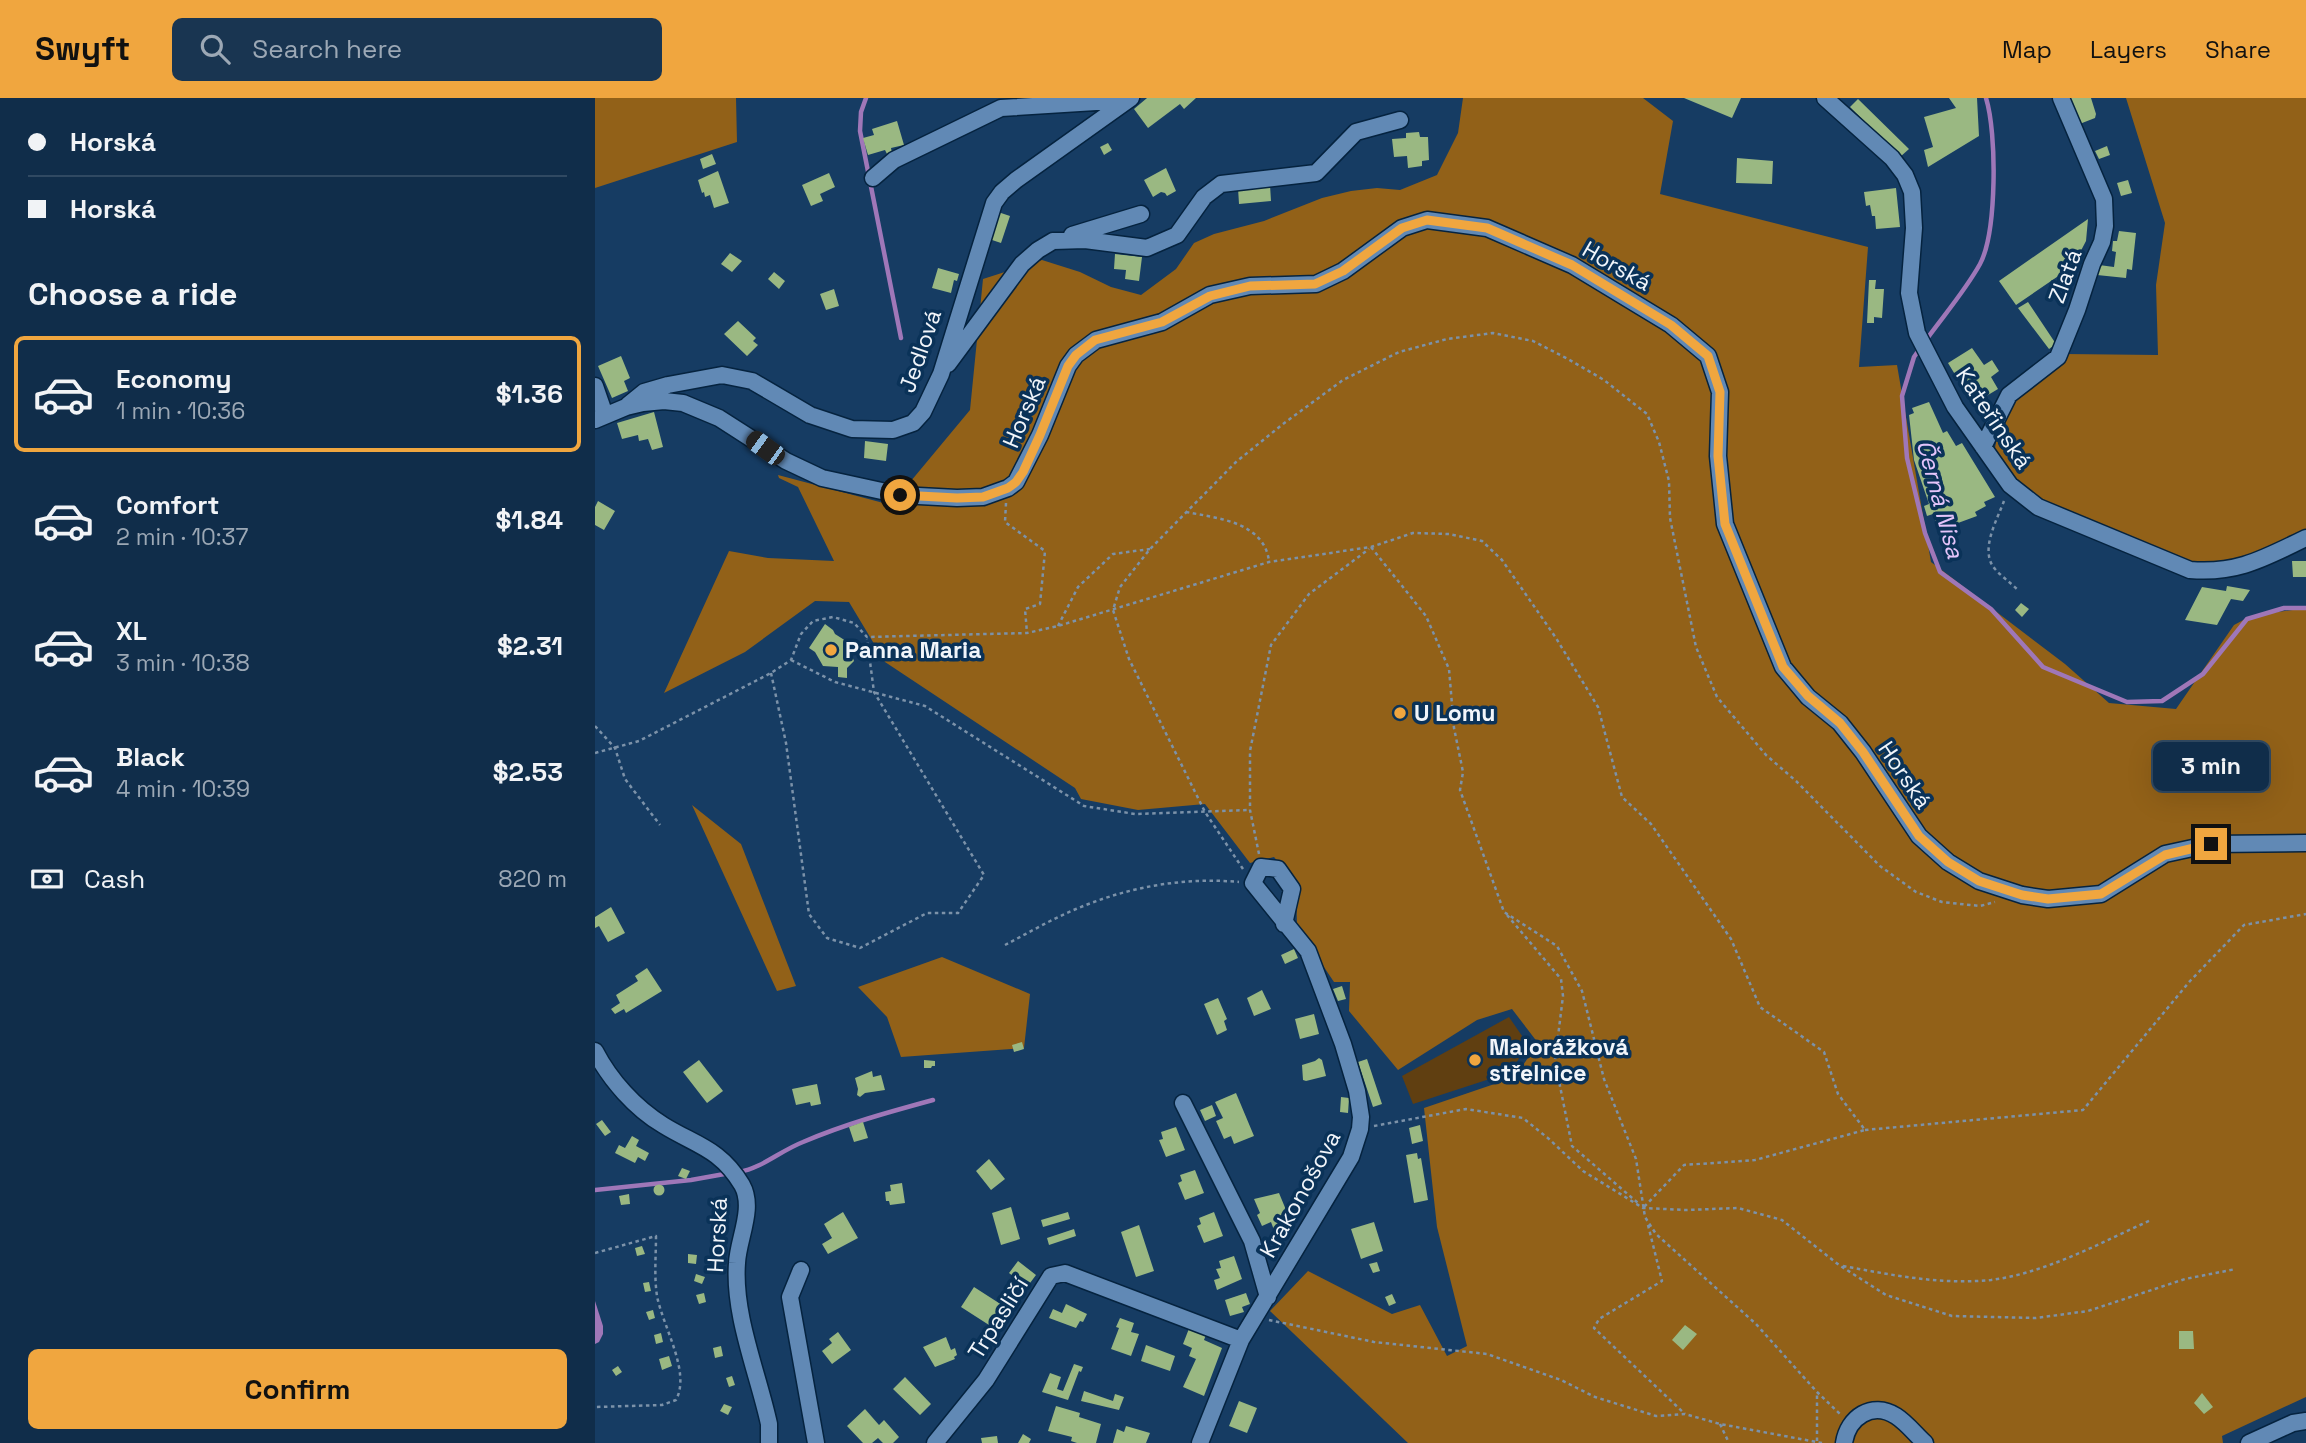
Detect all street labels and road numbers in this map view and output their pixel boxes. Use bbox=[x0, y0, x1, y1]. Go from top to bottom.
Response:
street label: Horská bbox=[1577, 234, 1657, 298]
street label: Zlatá bbox=[2041, 245, 2089, 307]
street label: Jedlová bbox=[892, 305, 948, 397]
street label: Kateřinská bbox=[1949, 361, 2039, 475]
street label: Horská bbox=[995, 372, 1053, 452]
street label: Horská bbox=[1872, 735, 1938, 815]
street label: Krakonošova bbox=[1253, 1125, 1347, 1263]
street label: Horská bbox=[700, 1197, 734, 1273]
street label: Trpasličí bbox=[961, 1271, 1035, 1365]

